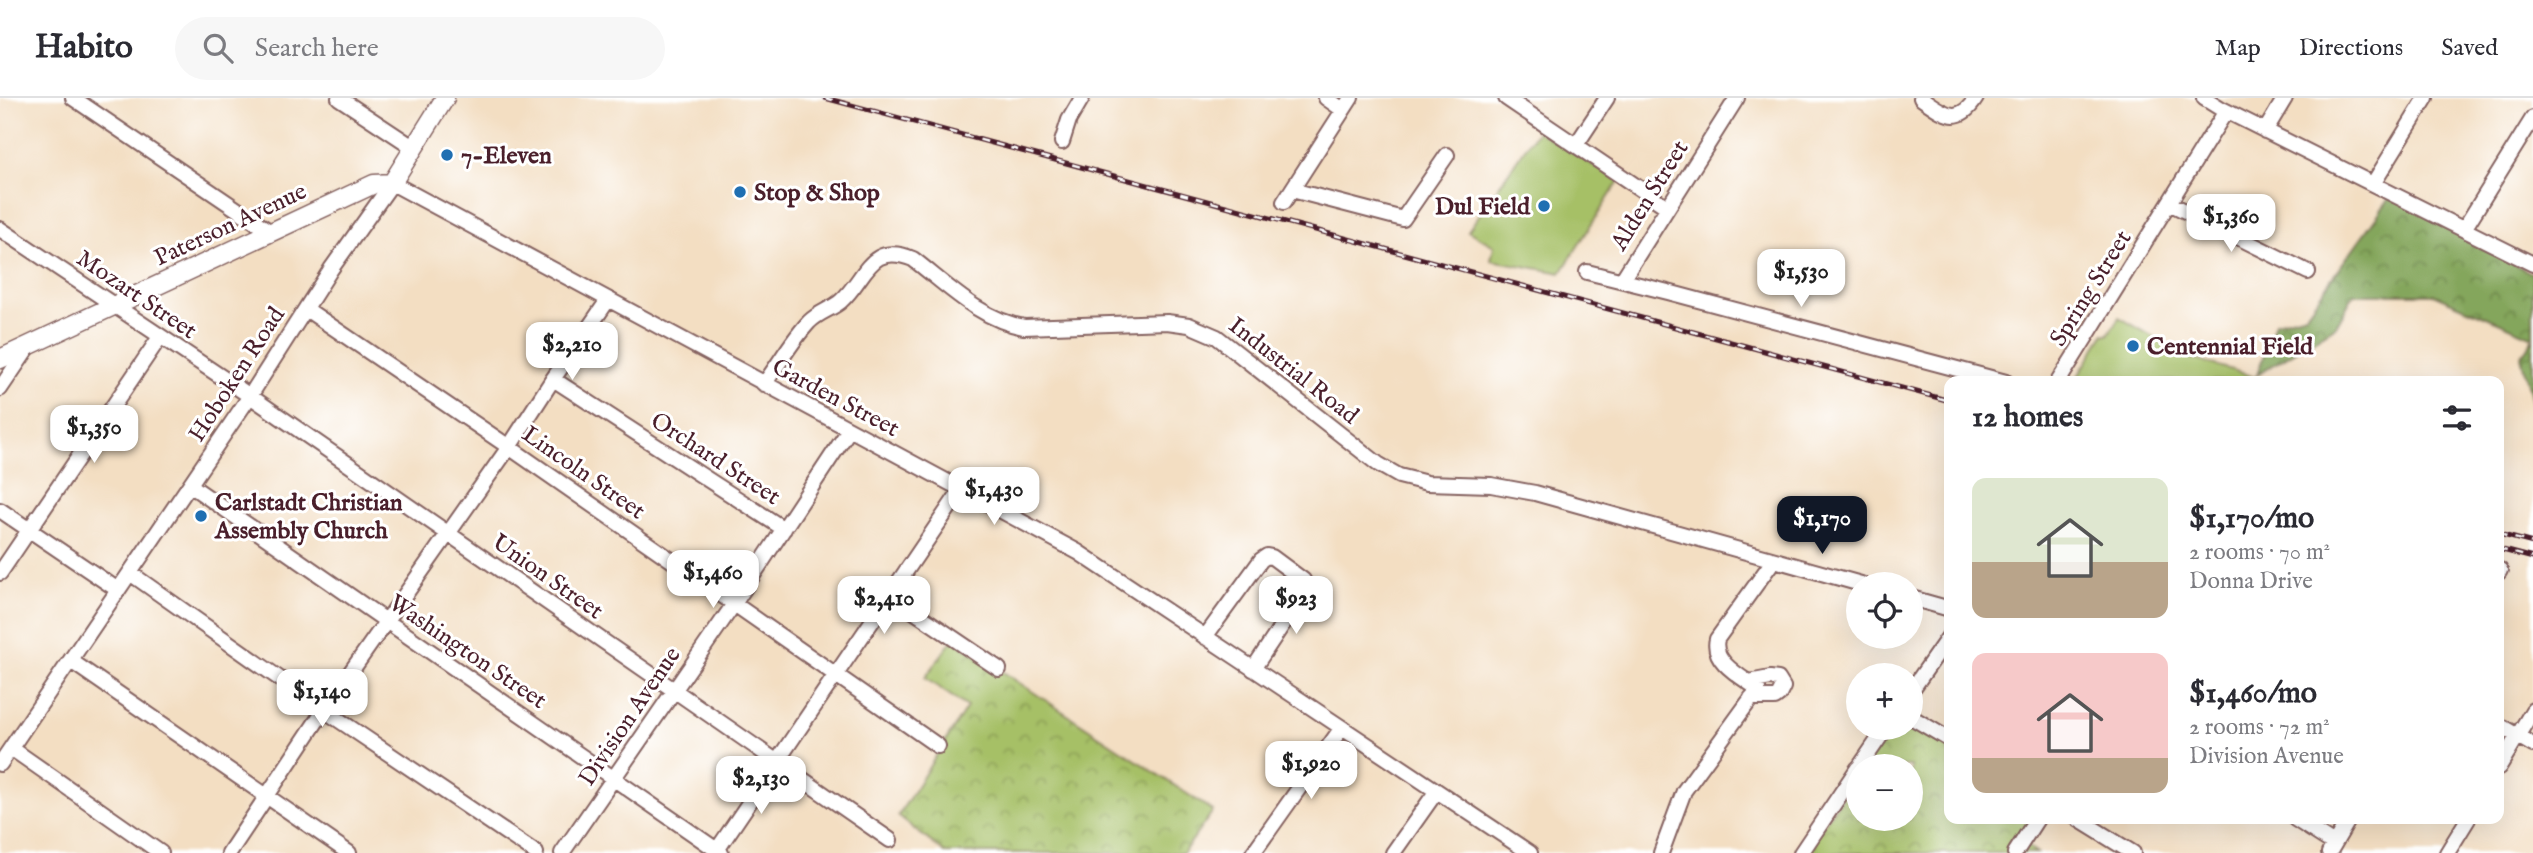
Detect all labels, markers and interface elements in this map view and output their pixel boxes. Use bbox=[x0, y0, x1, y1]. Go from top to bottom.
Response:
search box bbox=[175, 17, 665, 80]
text: Habito bbox=[35, 27, 133, 69]
icon: search bbox=[199, 29, 237, 67]
text: Search here bbox=[255, 32, 379, 65]
text: Map bbox=[2215, 33, 2261, 64]
text: Directions bbox=[2299, 33, 2403, 64]
text: Saved bbox=[2441, 33, 2498, 64]
street label: Alden Street bbox=[1604, 135, 1696, 258]
place label: 7-Eleven bbox=[461, 141, 552, 172]
marker: 7-Eleven bbox=[439, 147, 455, 163]
street label: Paterson Avenue bbox=[149, 176, 312, 274]
place label: Stop & Shop bbox=[754, 178, 880, 209]
marker: Stop & Shop bbox=[732, 184, 748, 200]
place label: Dul Field bbox=[1435, 192, 1531, 223]
pin: $1,360 bbox=[2174, 194, 2288, 254]
marker: Dul Field bbox=[1536, 198, 1552, 214]
text: $1,360 bbox=[2202, 202, 2260, 231]
street label: Spring Street bbox=[2043, 225, 2139, 353]
street label: Mozart Street bbox=[70, 244, 202, 347]
pin: $1,530 bbox=[1744, 250, 1858, 309]
text: $1,530 bbox=[1773, 257, 1829, 286]
street label: Hoboken Road bbox=[182, 301, 293, 448]
street label: Industrial Road bbox=[1222, 311, 1365, 432]
pin: $2,210 bbox=[515, 322, 629, 382]
text: $2,210 bbox=[542, 330, 602, 359]
place label: Centennial Field bbox=[2147, 332, 2314, 363]
marker: Centennial Field bbox=[2125, 338, 2141, 354]
street label: Garden Street bbox=[766, 352, 904, 445]
text: 12 homes bbox=[1972, 399, 2083, 437]
icon: filters bbox=[2438, 399, 2476, 437]
pin: $1,350 bbox=[37, 406, 151, 465]
street label: Orchard Street bbox=[644, 406, 786, 513]
text: $1,350 bbox=[66, 413, 122, 442]
street label: Lincoln Street bbox=[515, 419, 651, 527]
pin: $1,430 bbox=[937, 468, 1051, 527]
text: $1,430 bbox=[964, 475, 1024, 504]
place label: Carlstadt Christian Assembly Church bbox=[214, 488, 403, 547]
pin: $1,170 bbox=[1765, 496, 1879, 556]
text: $1,170/mo bbox=[2189, 500, 2314, 538]
text: $1,170 bbox=[1793, 504, 1851, 533]
icon: home bbox=[2028, 506, 2112, 590]
marker: Carlstadt Christian Assembly Church bbox=[193, 508, 209, 524]
street label: Union Street bbox=[485, 527, 609, 627]
text: 2 rooms · 70 m² bbox=[2189, 538, 2330, 567]
pin: $1,460 bbox=[656, 550, 770, 610]
text: $1,460 bbox=[683, 558, 743, 587]
text: Donna Drive bbox=[2189, 567, 2313, 596]
map controls bbox=[1846, 572, 1923, 831]
button: locate bbox=[1846, 572, 1923, 649]
pin: $2,410 bbox=[827, 576, 941, 636]
pin: $923 bbox=[1255, 576, 1337, 636]
text: $2,410 bbox=[853, 584, 915, 613]
text: $923 bbox=[1275, 584, 1317, 613]
street label: Washington Street bbox=[382, 588, 552, 717]
street label: Division Avenue bbox=[572, 641, 688, 792]
button: + bbox=[1846, 663, 1923, 740]
pin: $1,140 bbox=[265, 670, 379, 729]
text: $1,460/mo bbox=[2189, 675, 2317, 713]
text: $1,140 bbox=[293, 677, 351, 706]
icon: home bbox=[2028, 681, 2112, 765]
text: 2 rooms · 72 m² bbox=[2189, 713, 2330, 742]
pin: $1,920 bbox=[1254, 742, 1368, 801]
text: Division Avenue bbox=[2189, 742, 2344, 771]
text: $1,920 bbox=[1281, 749, 1341, 778]
button: − bbox=[1846, 754, 1923, 831]
pin: $2,130 bbox=[704, 756, 818, 816]
text: $2,130 bbox=[732, 764, 790, 793]

